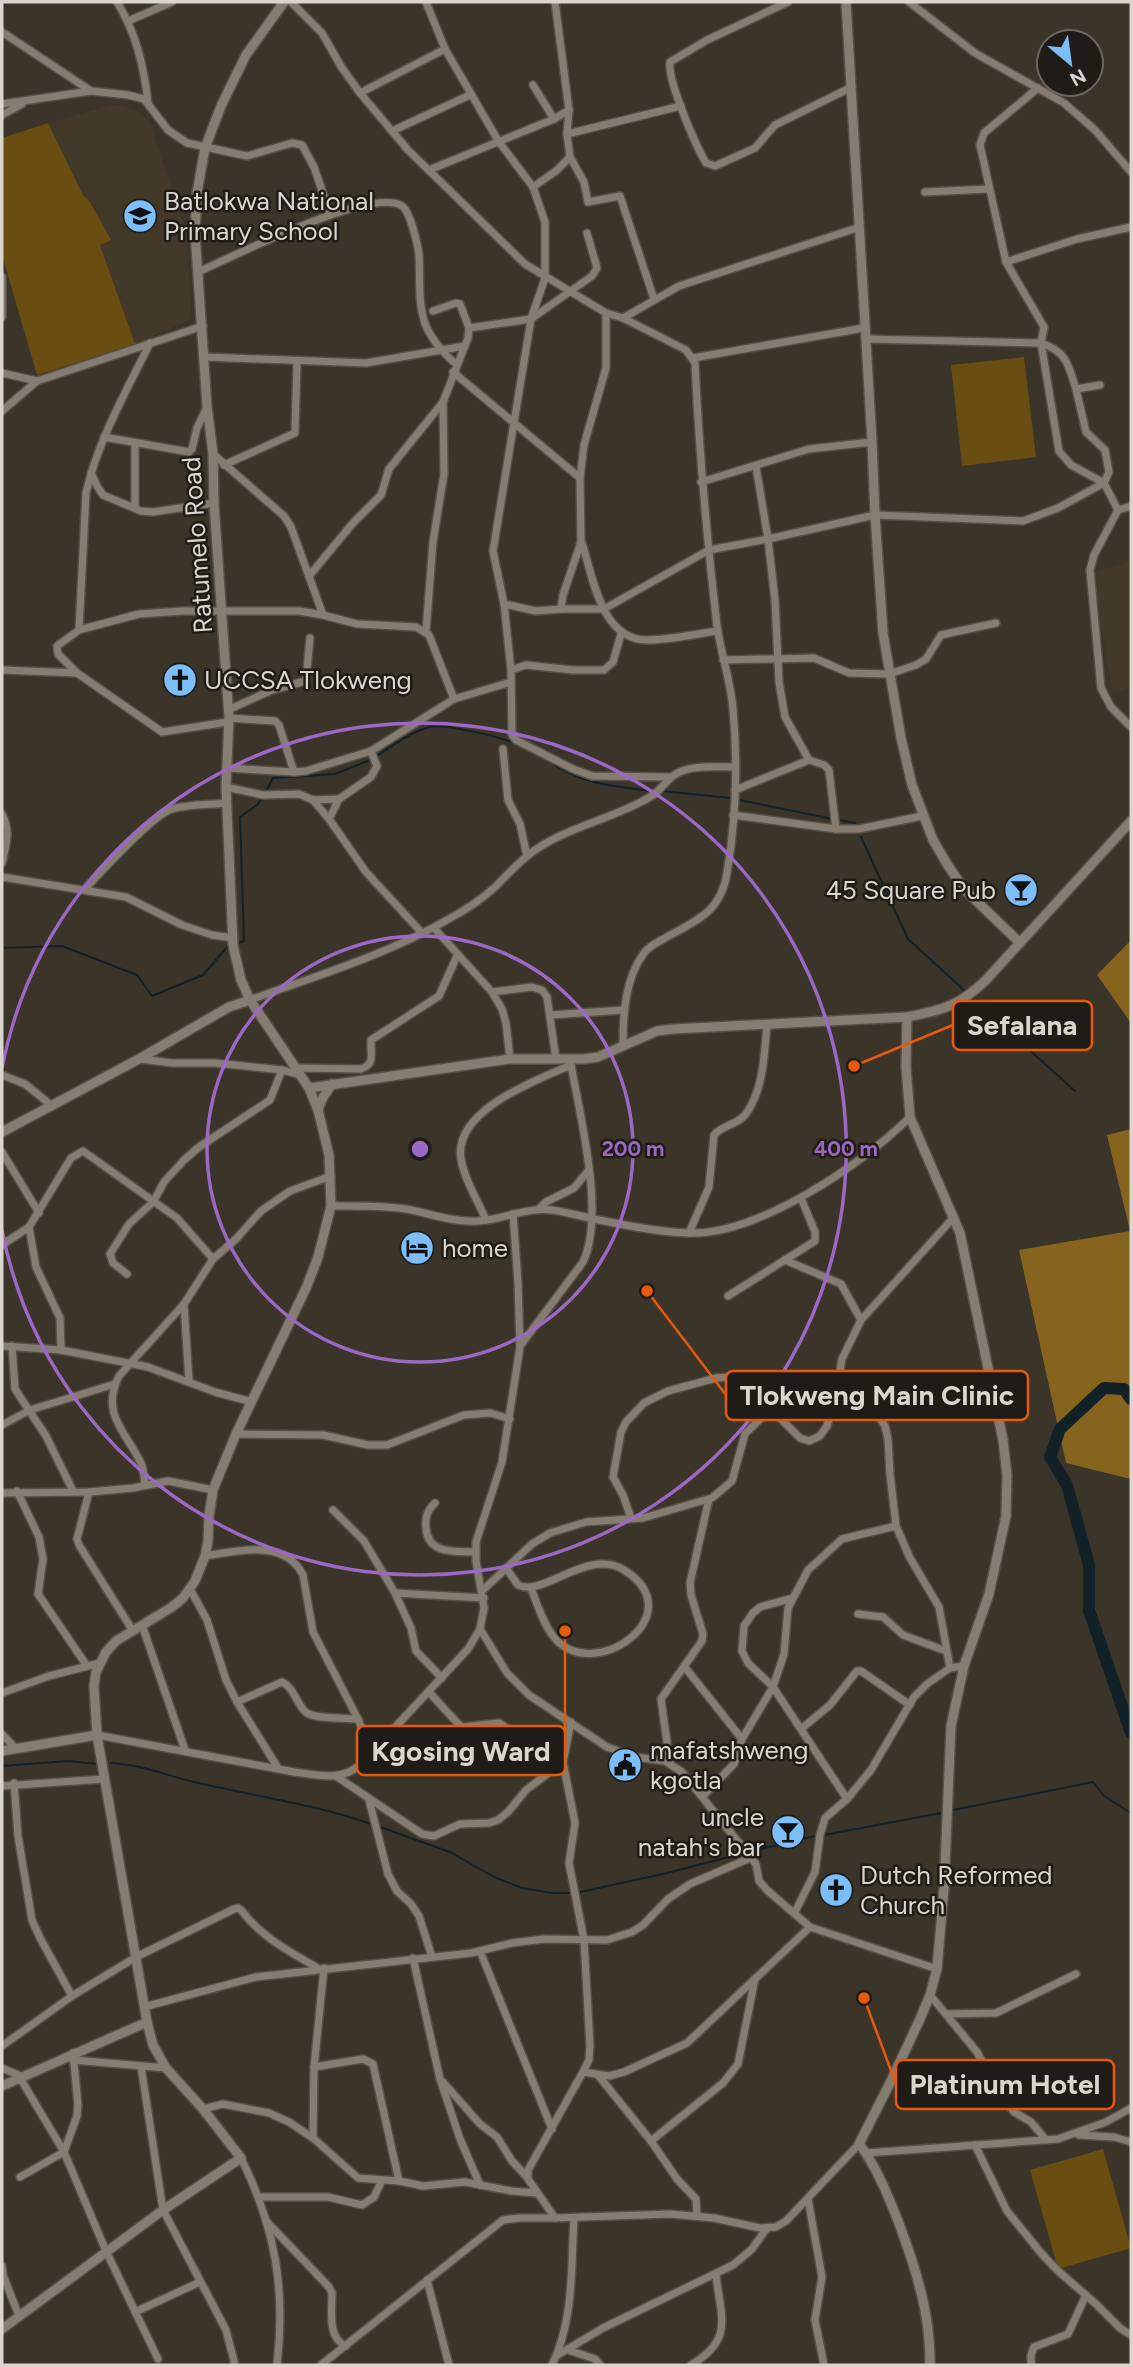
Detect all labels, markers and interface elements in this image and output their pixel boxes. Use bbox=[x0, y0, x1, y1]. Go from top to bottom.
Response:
north arrow bbox=[1035, 28, 1105, 98]
text: N bbox=[1066, 64, 1090, 91]
place label: Batlokwa National Primary School bbox=[164, 185, 374, 247]
school or university icon: Batlokwa National Primary School bbox=[121, 197, 159, 235]
street label: Ratumelo Road bbox=[175, 455, 219, 635]
church icon: UCCSA Tlokweng bbox=[161, 661, 199, 699]
place label: UCCSA Tlokweng bbox=[204, 664, 412, 696]
bar icon: 45 Square Pub bbox=[1002, 871, 1040, 909]
place label: 45 Square Pub bbox=[826, 874, 996, 906]
callout: Sefalana bbox=[953, 1001, 1092, 1050]
text: Sefalana bbox=[967, 1008, 1077, 1042]
text: 200 m bbox=[602, 1136, 664, 1161]
text: 400 m bbox=[814, 1136, 878, 1161]
centre of rings bbox=[408, 1137, 432, 1161]
hotel icon: home bbox=[398, 1229, 436, 1267]
place label: home bbox=[442, 1232, 508, 1264]
callout: Tlokweng Main Clinic bbox=[726, 1371, 1028, 1420]
text: Tlokweng Main Clinic bbox=[740, 1378, 1014, 1412]
callout: Kgosing Ward bbox=[357, 1726, 565, 1775]
text: Kgosing Ward bbox=[371, 1734, 551, 1768]
place label: mafatshweng kgotla bbox=[650, 1734, 808, 1796]
public building icon: mafatshweng kgotla bbox=[606, 1746, 644, 1784]
place label: uncle natah's bar bbox=[638, 1801, 764, 1863]
bar icon: uncle natah's bar bbox=[769, 1813, 807, 1851]
place label: Dutch Reformed Church bbox=[860, 1859, 1053, 1921]
church icon: Dutch Reformed Church bbox=[817, 1871, 855, 1909]
callout: Platinum Hotel bbox=[896, 2060, 1114, 2109]
text: Platinum Hotel bbox=[910, 2067, 1100, 2101]

